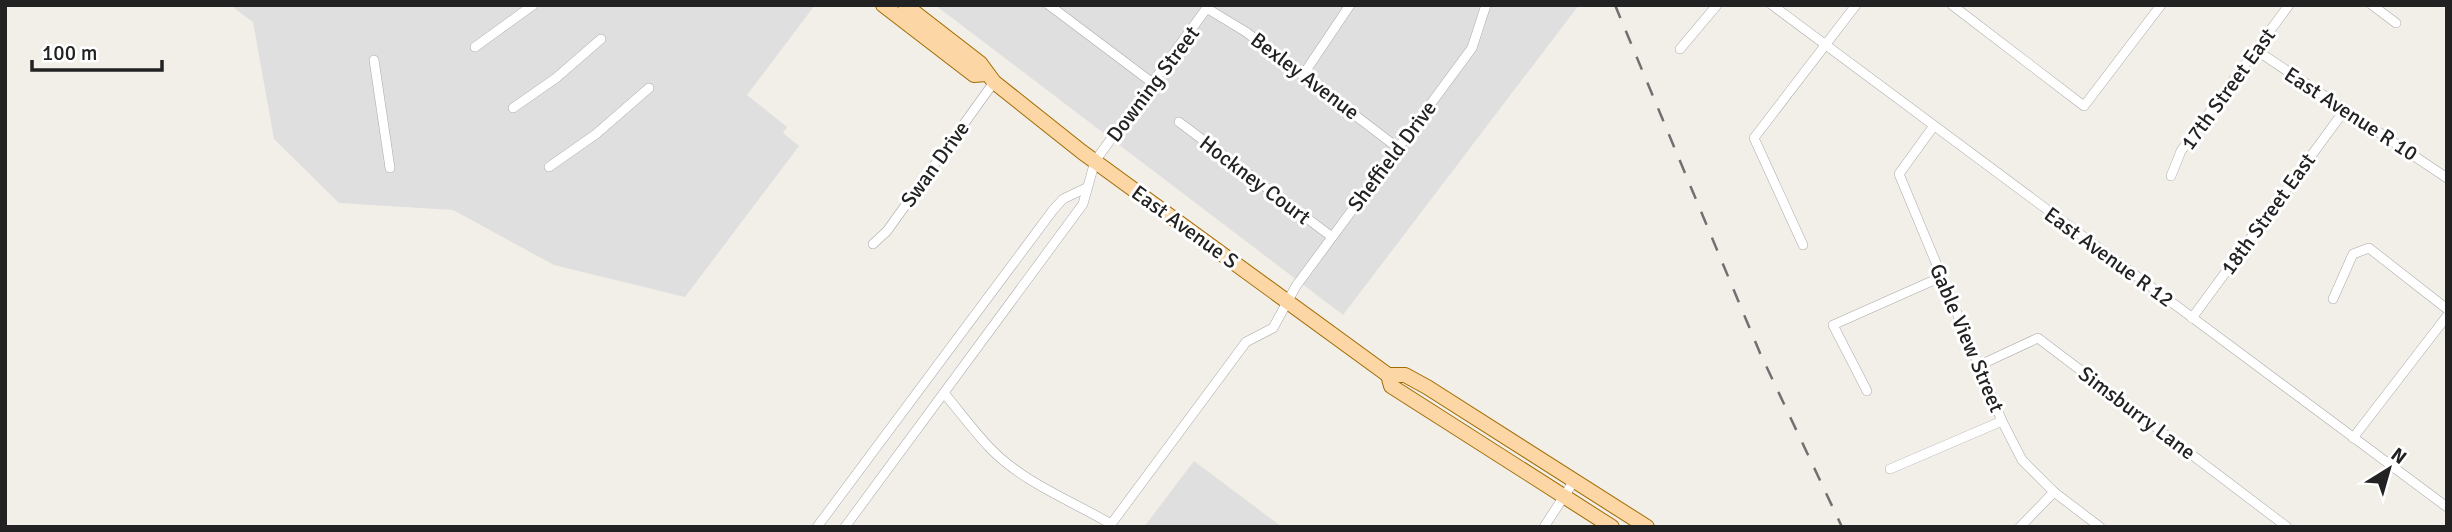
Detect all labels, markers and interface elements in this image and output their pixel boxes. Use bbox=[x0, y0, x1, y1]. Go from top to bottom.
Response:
street label: Downing Street bbox=[1101, 21, 1205, 147]
street label: 17th Street East bbox=[2175, 23, 2281, 155]
street label: Bexley Avenue bbox=[1246, 27, 1364, 125]
scale bar bbox=[32, 28, 161, 72]
text: 100 m bbox=[42, 40, 97, 66]
street label: East Avenue R 10 bbox=[2279, 61, 2423, 167]
street label: Sheffield Drive bbox=[1342, 96, 1442, 216]
street label: Swan Drive bbox=[895, 116, 975, 212]
street label: Hockney Court bbox=[1194, 130, 1316, 230]
street label: 18th Street East bbox=[2215, 148, 2321, 280]
street label: East Avenue S bbox=[1127, 180, 1243, 274]
street label: East Avenue R 12 bbox=[2039, 201, 2179, 313]
street label: Gable View Street bbox=[1924, 260, 2010, 416]
street label: Simsburry Lane bbox=[2073, 361, 2201, 465]
north arrow bbox=[2354, 434, 2424, 504]
text: N bbox=[2386, 443, 2411, 470]

